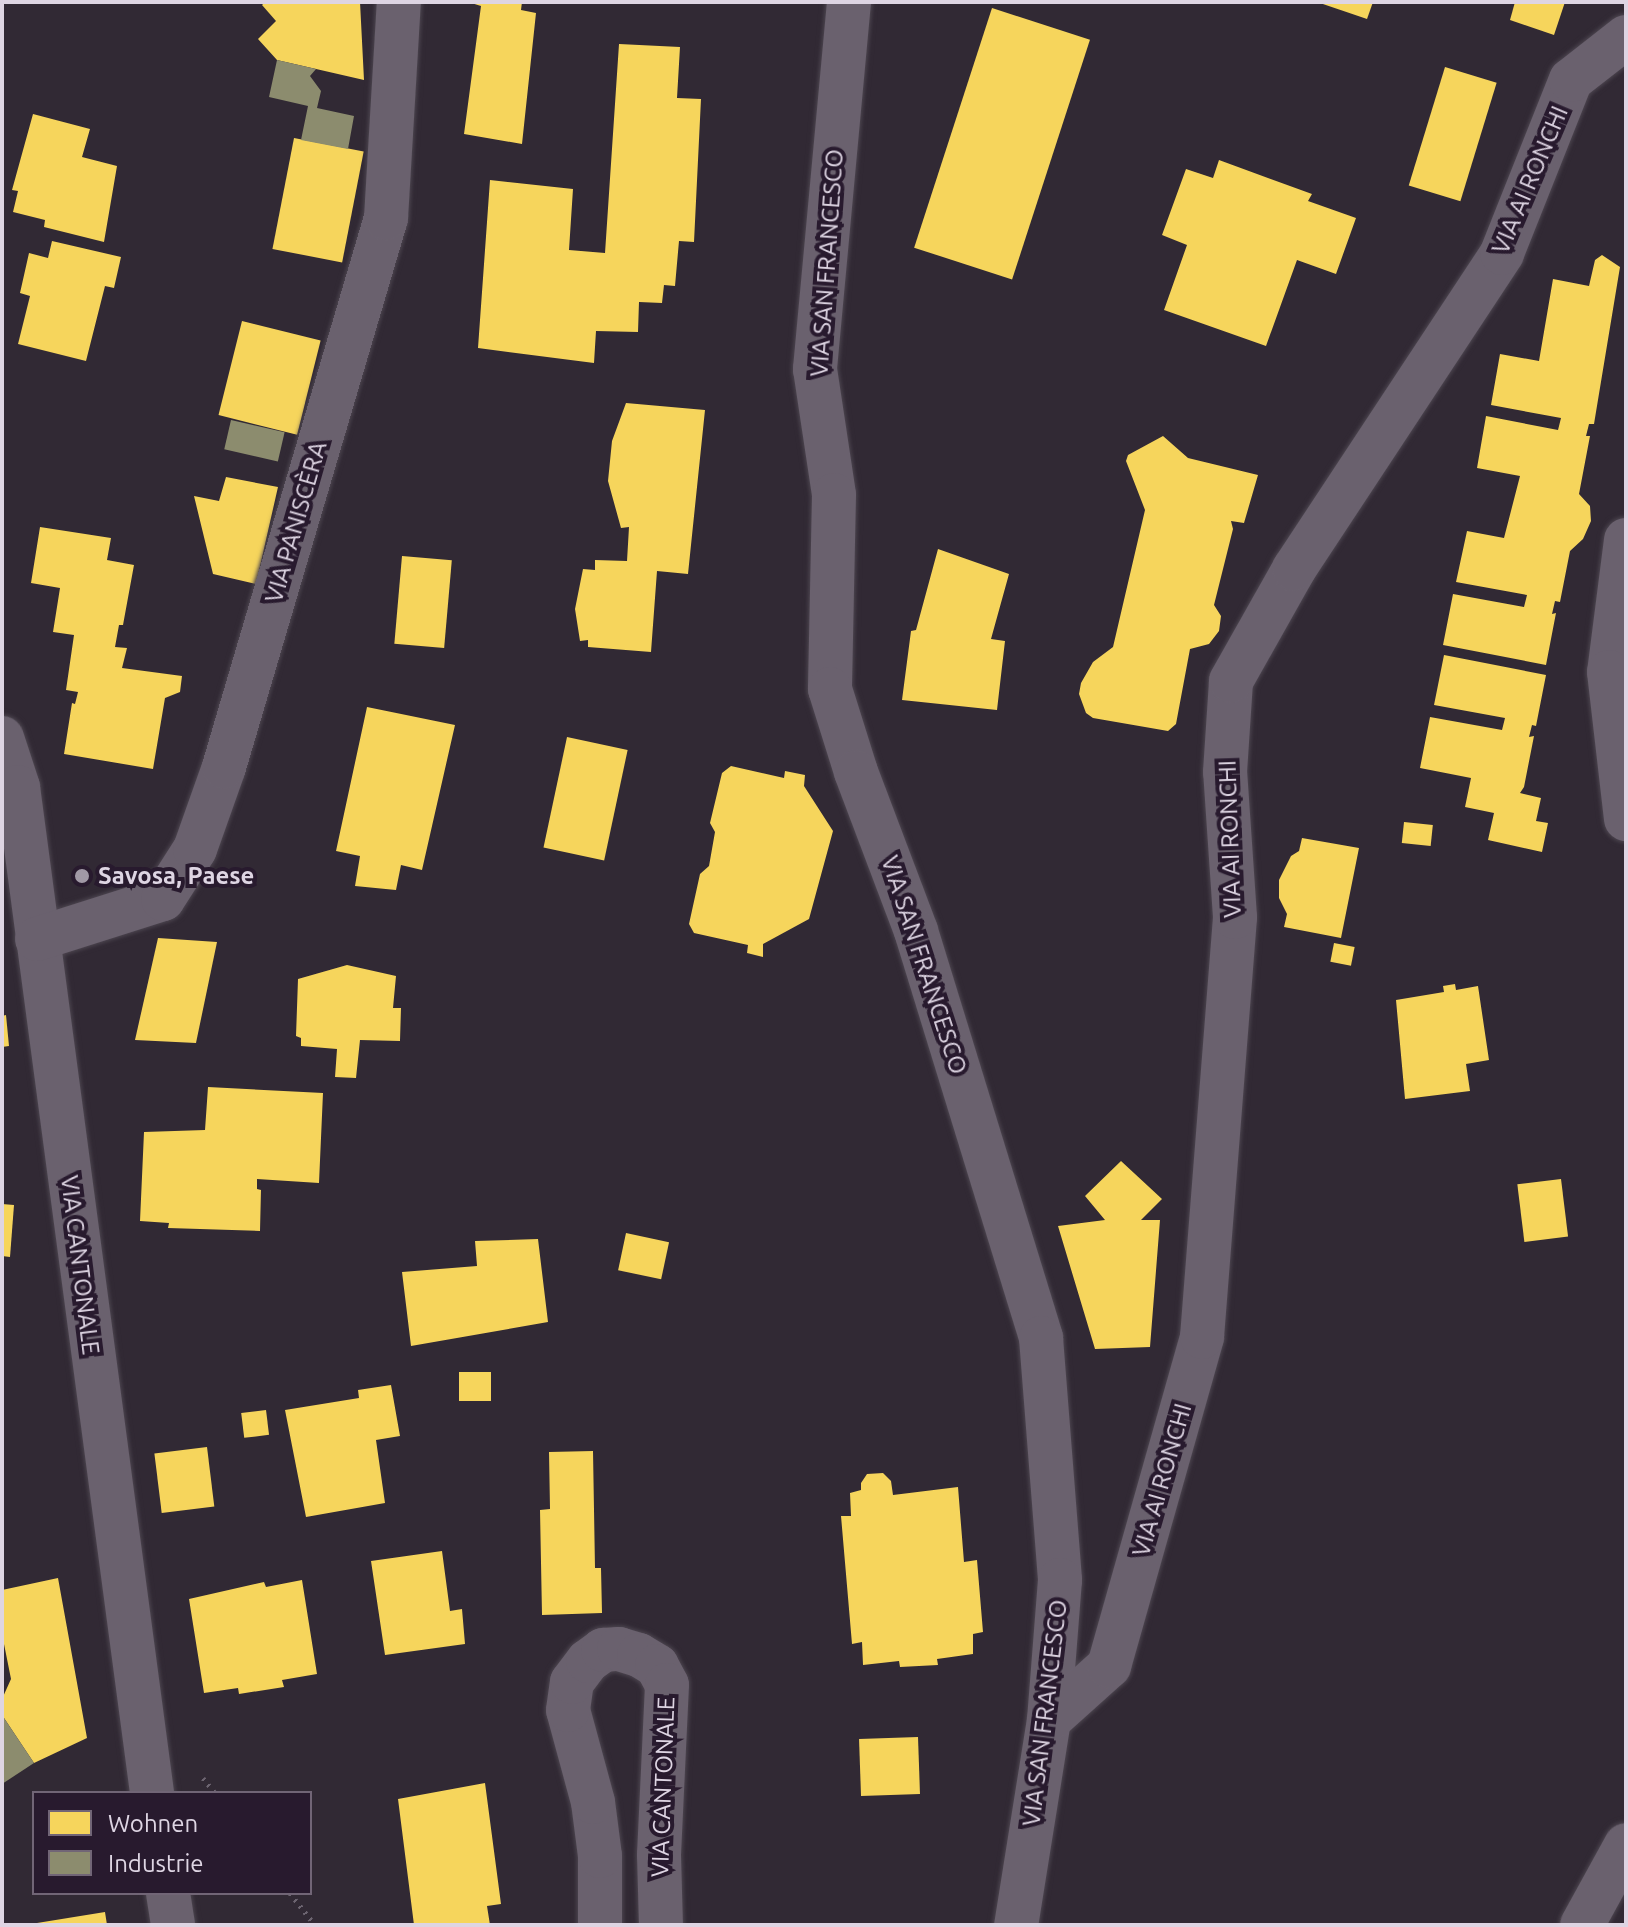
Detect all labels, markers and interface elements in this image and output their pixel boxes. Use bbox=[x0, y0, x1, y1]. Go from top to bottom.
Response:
street label: VIA AI RONCHI bbox=[1486, 102, 1574, 258]
street label: VIA SAN FRANCESCO bbox=[805, 148, 849, 378]
street label: VIA PANISCÈRA bbox=[259, 438, 333, 606]
street label: VIA AI RONCHI bbox=[1213, 760, 1247, 918]
street label: VIA SAN FRANCESCO bbox=[875, 852, 973, 1078]
place label: Savosa, Paese bbox=[98, 862, 254, 890]
marker: Savosa, Paese bbox=[73, 867, 91, 885]
street label: VIA CANTONALE bbox=[55, 1174, 105, 1356]
street label: VIA AI RONCHI bbox=[1126, 1400, 1198, 1560]
street label: VIA SAN FRANCESCO bbox=[1017, 1598, 1073, 1828]
street label: VIA CANTONALE bbox=[645, 1696, 681, 1878]
legend bbox=[32, 1791, 312, 1895]
text: Wohnen bbox=[108, 1810, 198, 1837]
text: Industrie bbox=[108, 1850, 204, 1877]

